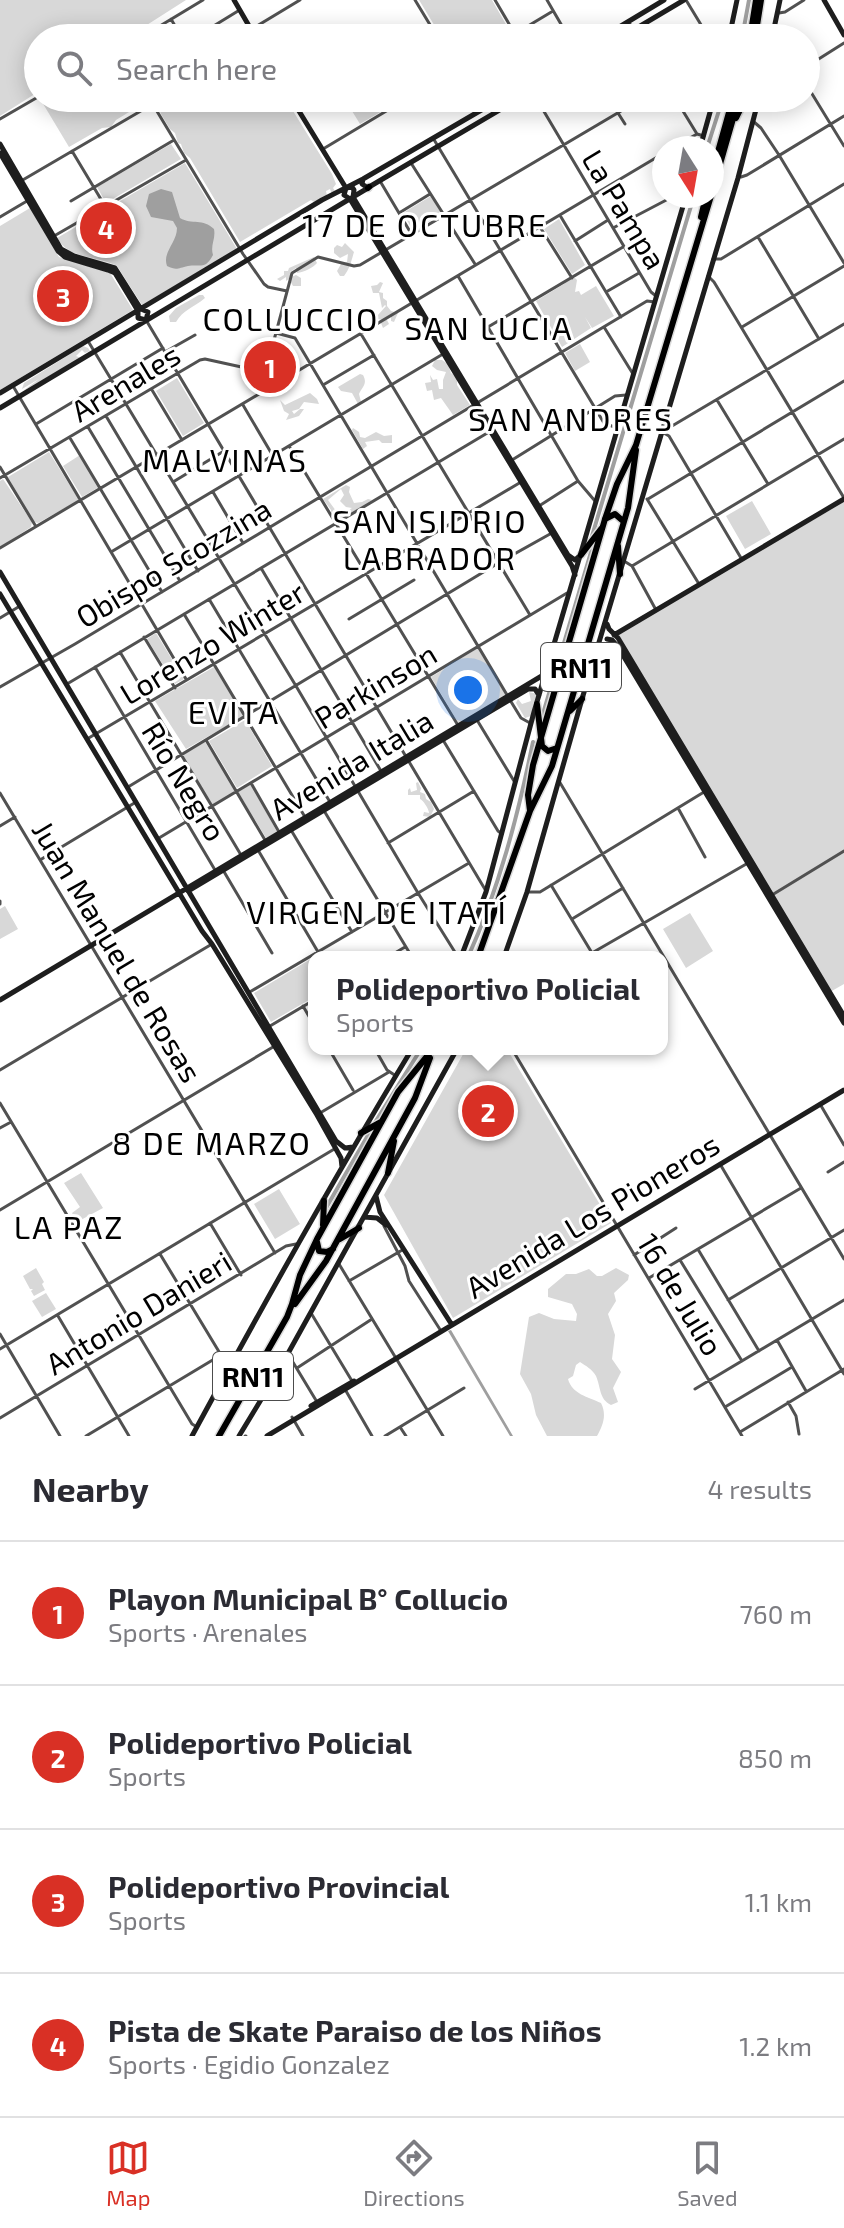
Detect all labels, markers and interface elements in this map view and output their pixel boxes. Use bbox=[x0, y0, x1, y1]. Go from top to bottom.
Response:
search box bbox=[24, 24, 820, 112]
icon: search bbox=[52, 46, 96, 90]
text: Search here bbox=[116, 50, 277, 86]
north arrow bbox=[652, 136, 724, 208]
street label: La Pampa bbox=[575, 143, 675, 275]
pin: 4 bbox=[80, 198, 132, 258]
district label: 17 DE OCTUBRE bbox=[302, 205, 548, 243]
pin: 3 bbox=[37, 266, 89, 326]
district label: COLLUCCIO bbox=[203, 299, 379, 337]
district label: SAN LUCIA bbox=[404, 308, 574, 346]
street label: Arenales bbox=[64, 336, 186, 428]
pin: 1 bbox=[244, 337, 296, 397]
district label: SAN ANDRES bbox=[468, 399, 674, 437]
district label: MALVINAS bbox=[142, 440, 308, 478]
street label: Obispo Scozzina bbox=[69, 490, 277, 634]
district label: SAN ISIDRIO LABRADOR bbox=[332, 501, 528, 576]
street label: Lorenzo Winter bbox=[113, 573, 311, 711]
street label: Parkinson bbox=[307, 635, 443, 735]
road number: RN11 bbox=[541, 643, 621, 691]
your location bbox=[448, 670, 488, 710]
district label: EVITA bbox=[188, 692, 280, 730]
street label: Avenida Italia bbox=[263, 701, 439, 827]
street label: Río Negro bbox=[135, 715, 235, 847]
street label: Juan Manuel de Rosas bbox=[26, 814, 210, 1088]
district label: VIRGEN DE ITATÍ bbox=[246, 892, 508, 930]
popup bbox=[308, 951, 668, 1055]
text: Polideportivo Policial bbox=[336, 970, 640, 1006]
text: Sports bbox=[336, 1006, 414, 1037]
pin: 2 bbox=[462, 1081, 514, 1141]
district label: 8 DE MARZO bbox=[112, 1123, 312, 1161]
street label: Avenida Los Pioneros bbox=[459, 1125, 725, 1305]
district label: LA PAZ bbox=[14, 1207, 124, 1245]
street label: 16 de Julio bbox=[631, 1226, 731, 1362]
street label: Antonio Danieri bbox=[39, 1242, 237, 1382]
road number: RN11 bbox=[213, 1352, 293, 1400]
text: Nearby bbox=[32, 1468, 149, 1509]
text: 4 results bbox=[707, 1473, 812, 1504]
text: Playon Municipal B° Collucio bbox=[108, 1580, 508, 1616]
text: 1 bbox=[52, 1598, 64, 1629]
text: 760 m bbox=[740, 1598, 812, 1629]
text: Sports · Arenales bbox=[108, 1616, 308, 1647]
text: Polideportivo Policial bbox=[108, 1724, 412, 1760]
text: 2 bbox=[50, 1742, 66, 1773]
text: 850 m bbox=[738, 1742, 812, 1773]
text: Sports bbox=[108, 1760, 186, 1791]
text: Polideportivo Provincial bbox=[108, 1868, 449, 1904]
text: 3 bbox=[51, 1886, 65, 1917]
text: 1.1 km bbox=[745, 1886, 812, 1917]
text: Sports bbox=[108, 1904, 186, 1935]
text: Pista de Skate Paraiso de los Niños bbox=[108, 2012, 602, 2048]
text: 4 bbox=[50, 2030, 66, 2061]
text: 1.2 km bbox=[739, 2030, 812, 2061]
text: Sports · Egidio Gonzalez bbox=[108, 2048, 390, 2079]
tab: Map bbox=[106, 2136, 150, 2210]
tab: Directions bbox=[363, 2136, 465, 2210]
tab: Saved bbox=[677, 2136, 738, 2210]

